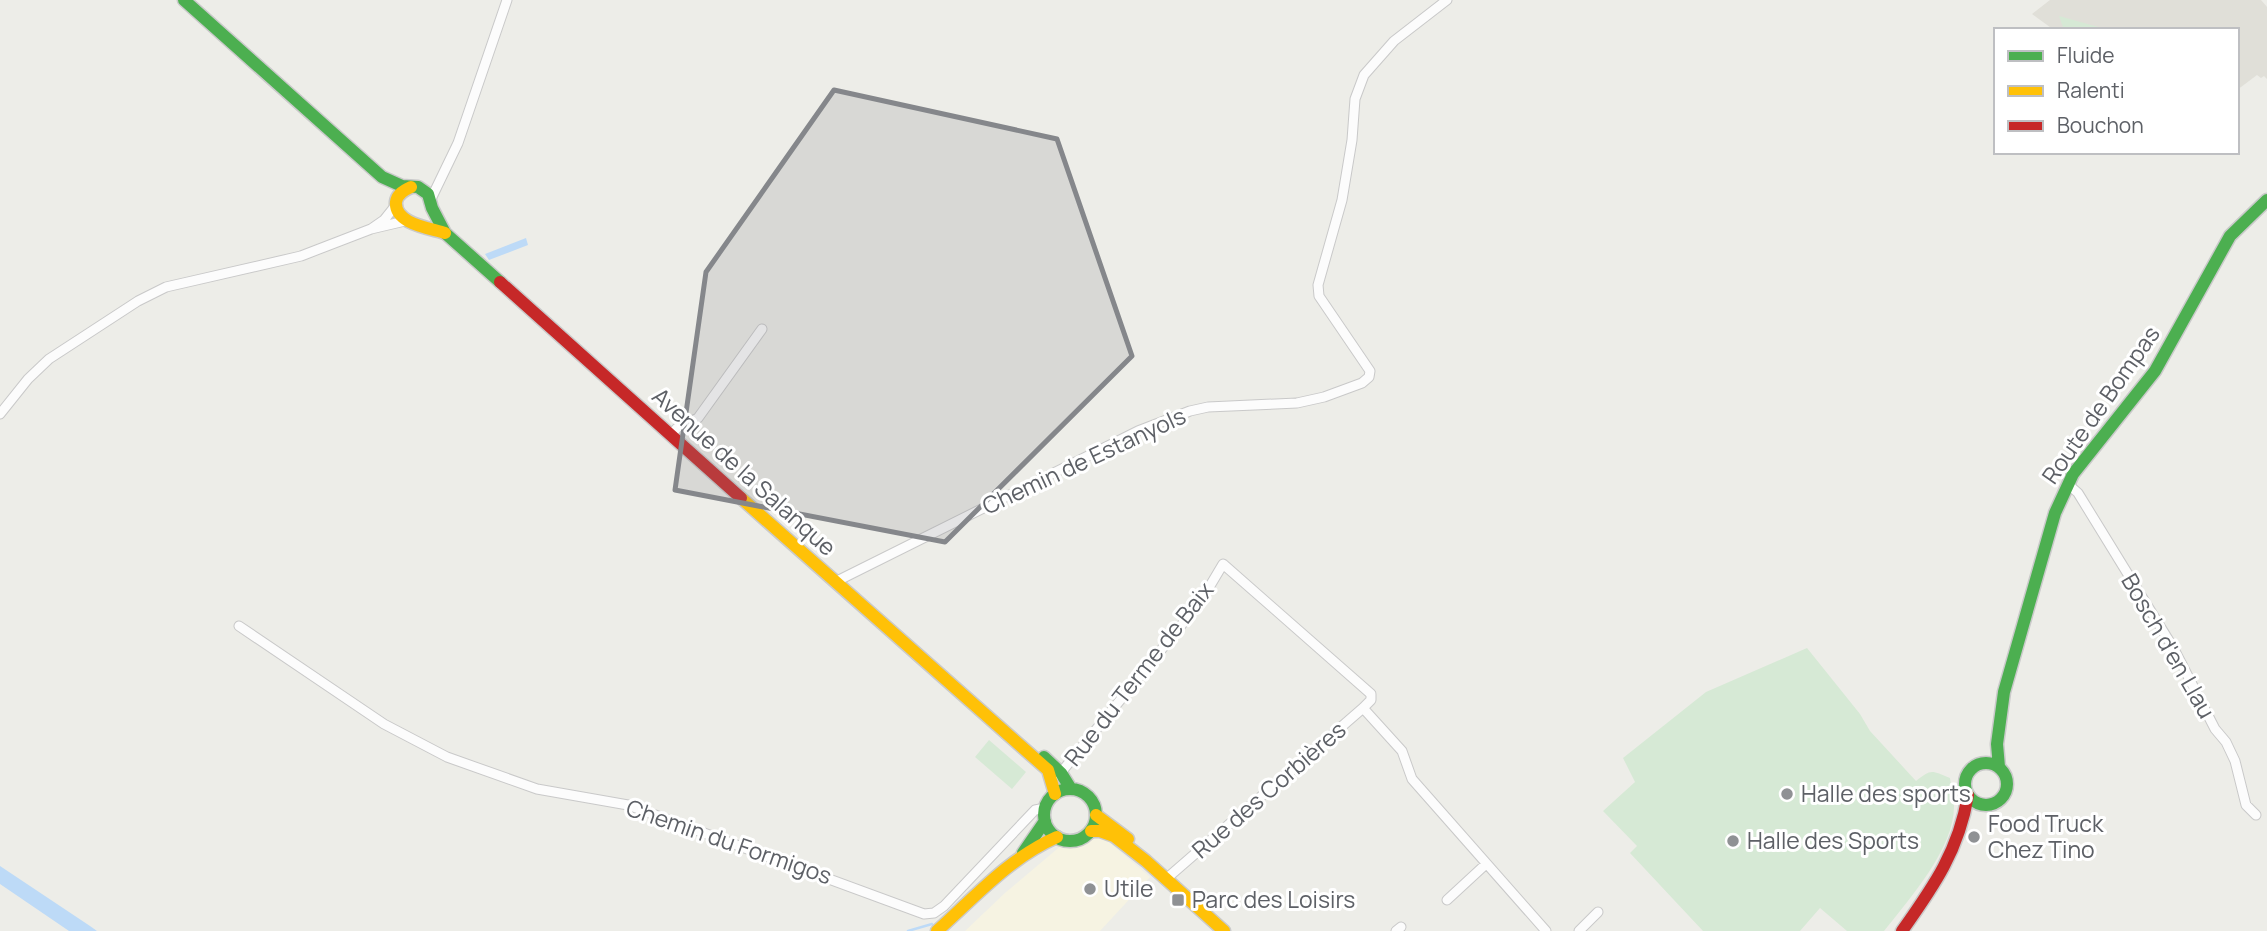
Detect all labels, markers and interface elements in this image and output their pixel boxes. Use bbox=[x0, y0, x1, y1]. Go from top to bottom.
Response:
legend bbox=[1994, 28, 2239, 154]
text: Fluide bbox=[2057, 41, 2115, 69]
text: Ralenti bbox=[2057, 76, 2125, 104]
text: Bouchon bbox=[2057, 111, 2144, 139]
street label: Route de Bompas bbox=[2034, 319, 2167, 490]
street label: Avenue de la Salanque bbox=[646, 380, 844, 563]
street label: Chemin de Estanyols bbox=[977, 399, 1191, 521]
street label: Bosch d'en Llau bbox=[2114, 567, 2223, 724]
street label: Rue du Terme de Baix bbox=[1056, 575, 1220, 772]
street label: Rue des Corbières bbox=[1185, 713, 1352, 865]
place label: Halle des sports bbox=[1801, 777, 1971, 809]
marker: Halle des sports bbox=[1779, 786, 1795, 802]
street label: Chemin du Formigos bbox=[622, 791, 836, 891]
place label: Food Truck Chez Tino bbox=[1988, 807, 2104, 865]
place label: Halle des Sports bbox=[1747, 824, 1919, 856]
marker: Food Truck Chez Tino bbox=[1966, 829, 1982, 845]
marker: Halle des Sports bbox=[1725, 833, 1741, 849]
place label: Utile bbox=[1104, 872, 1154, 904]
marker: Utile bbox=[1082, 881, 1098, 897]
place label: Parc des Loisirs bbox=[1192, 883, 1355, 915]
marker: Parc des Loisirs bbox=[1170, 892, 1186, 908]

